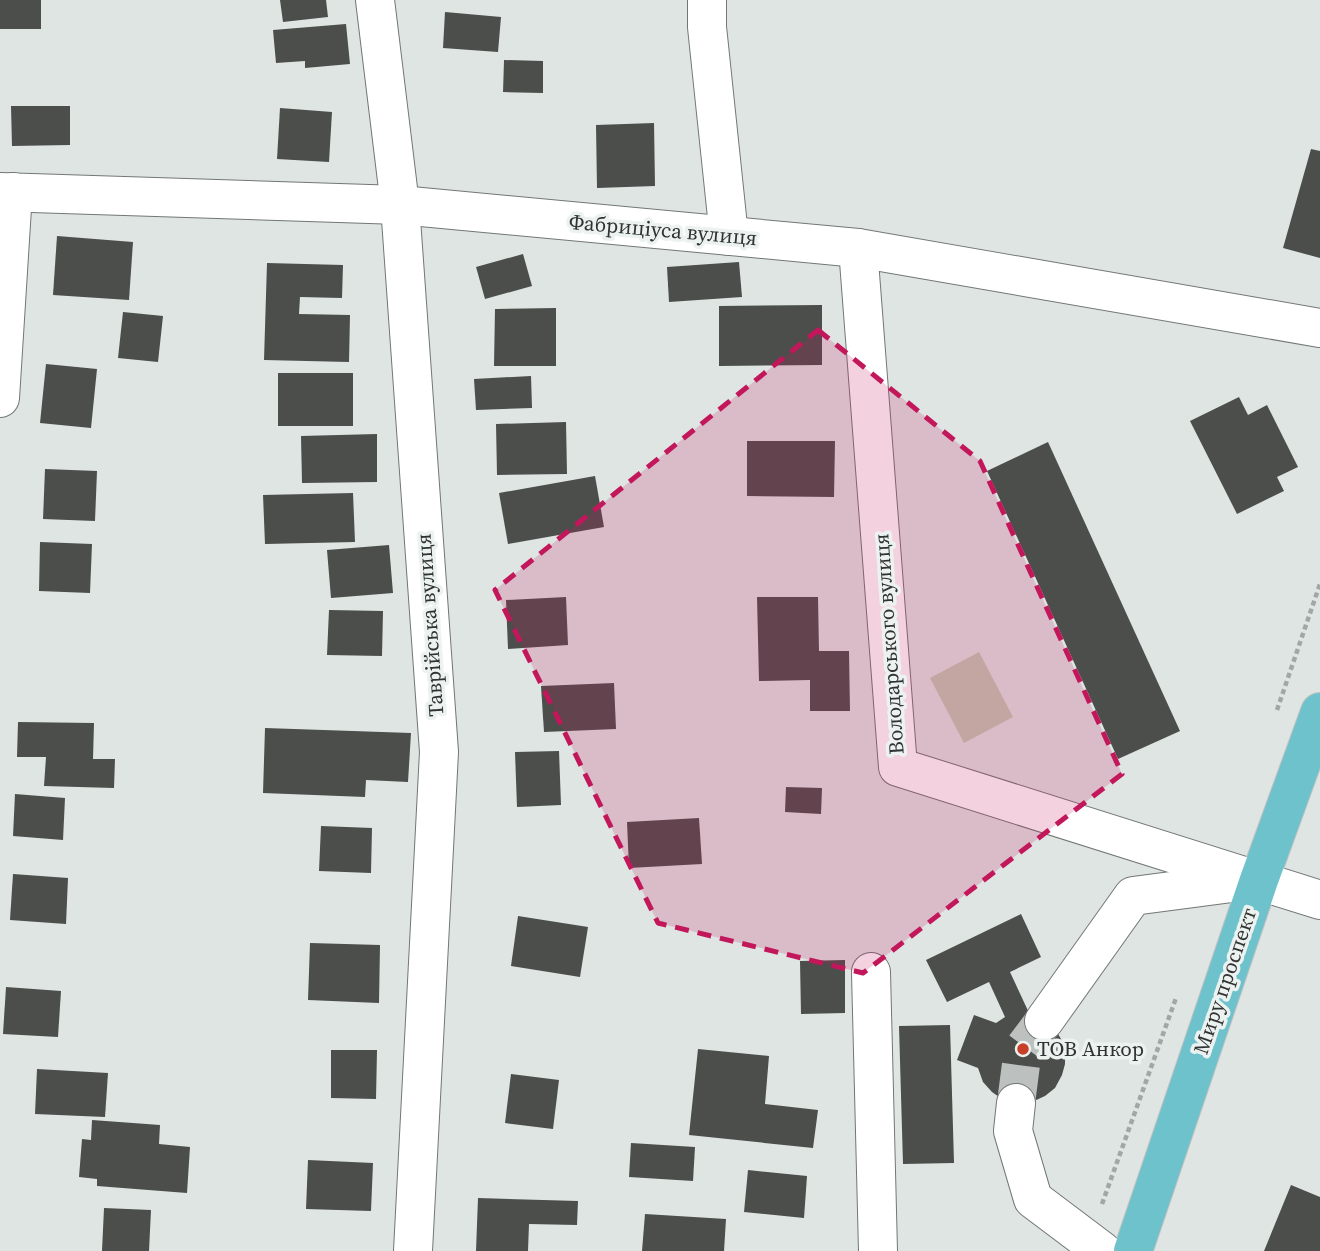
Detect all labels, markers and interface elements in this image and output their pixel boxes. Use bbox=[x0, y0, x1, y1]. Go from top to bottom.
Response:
street label: Фабриціуса вулиця bbox=[568, 207, 758, 252]
street label: Таврійська вулиця bbox=[409, 533, 450, 717]
street label: Володарського вулиця bbox=[866, 533, 911, 756]
street label: Миру проспект bbox=[1186, 904, 1263, 1058]
place label: ТОВ Анкор bbox=[1037, 1034, 1144, 1063]
marker: ТОВ Анкор bbox=[1015, 1041, 1031, 1057]

